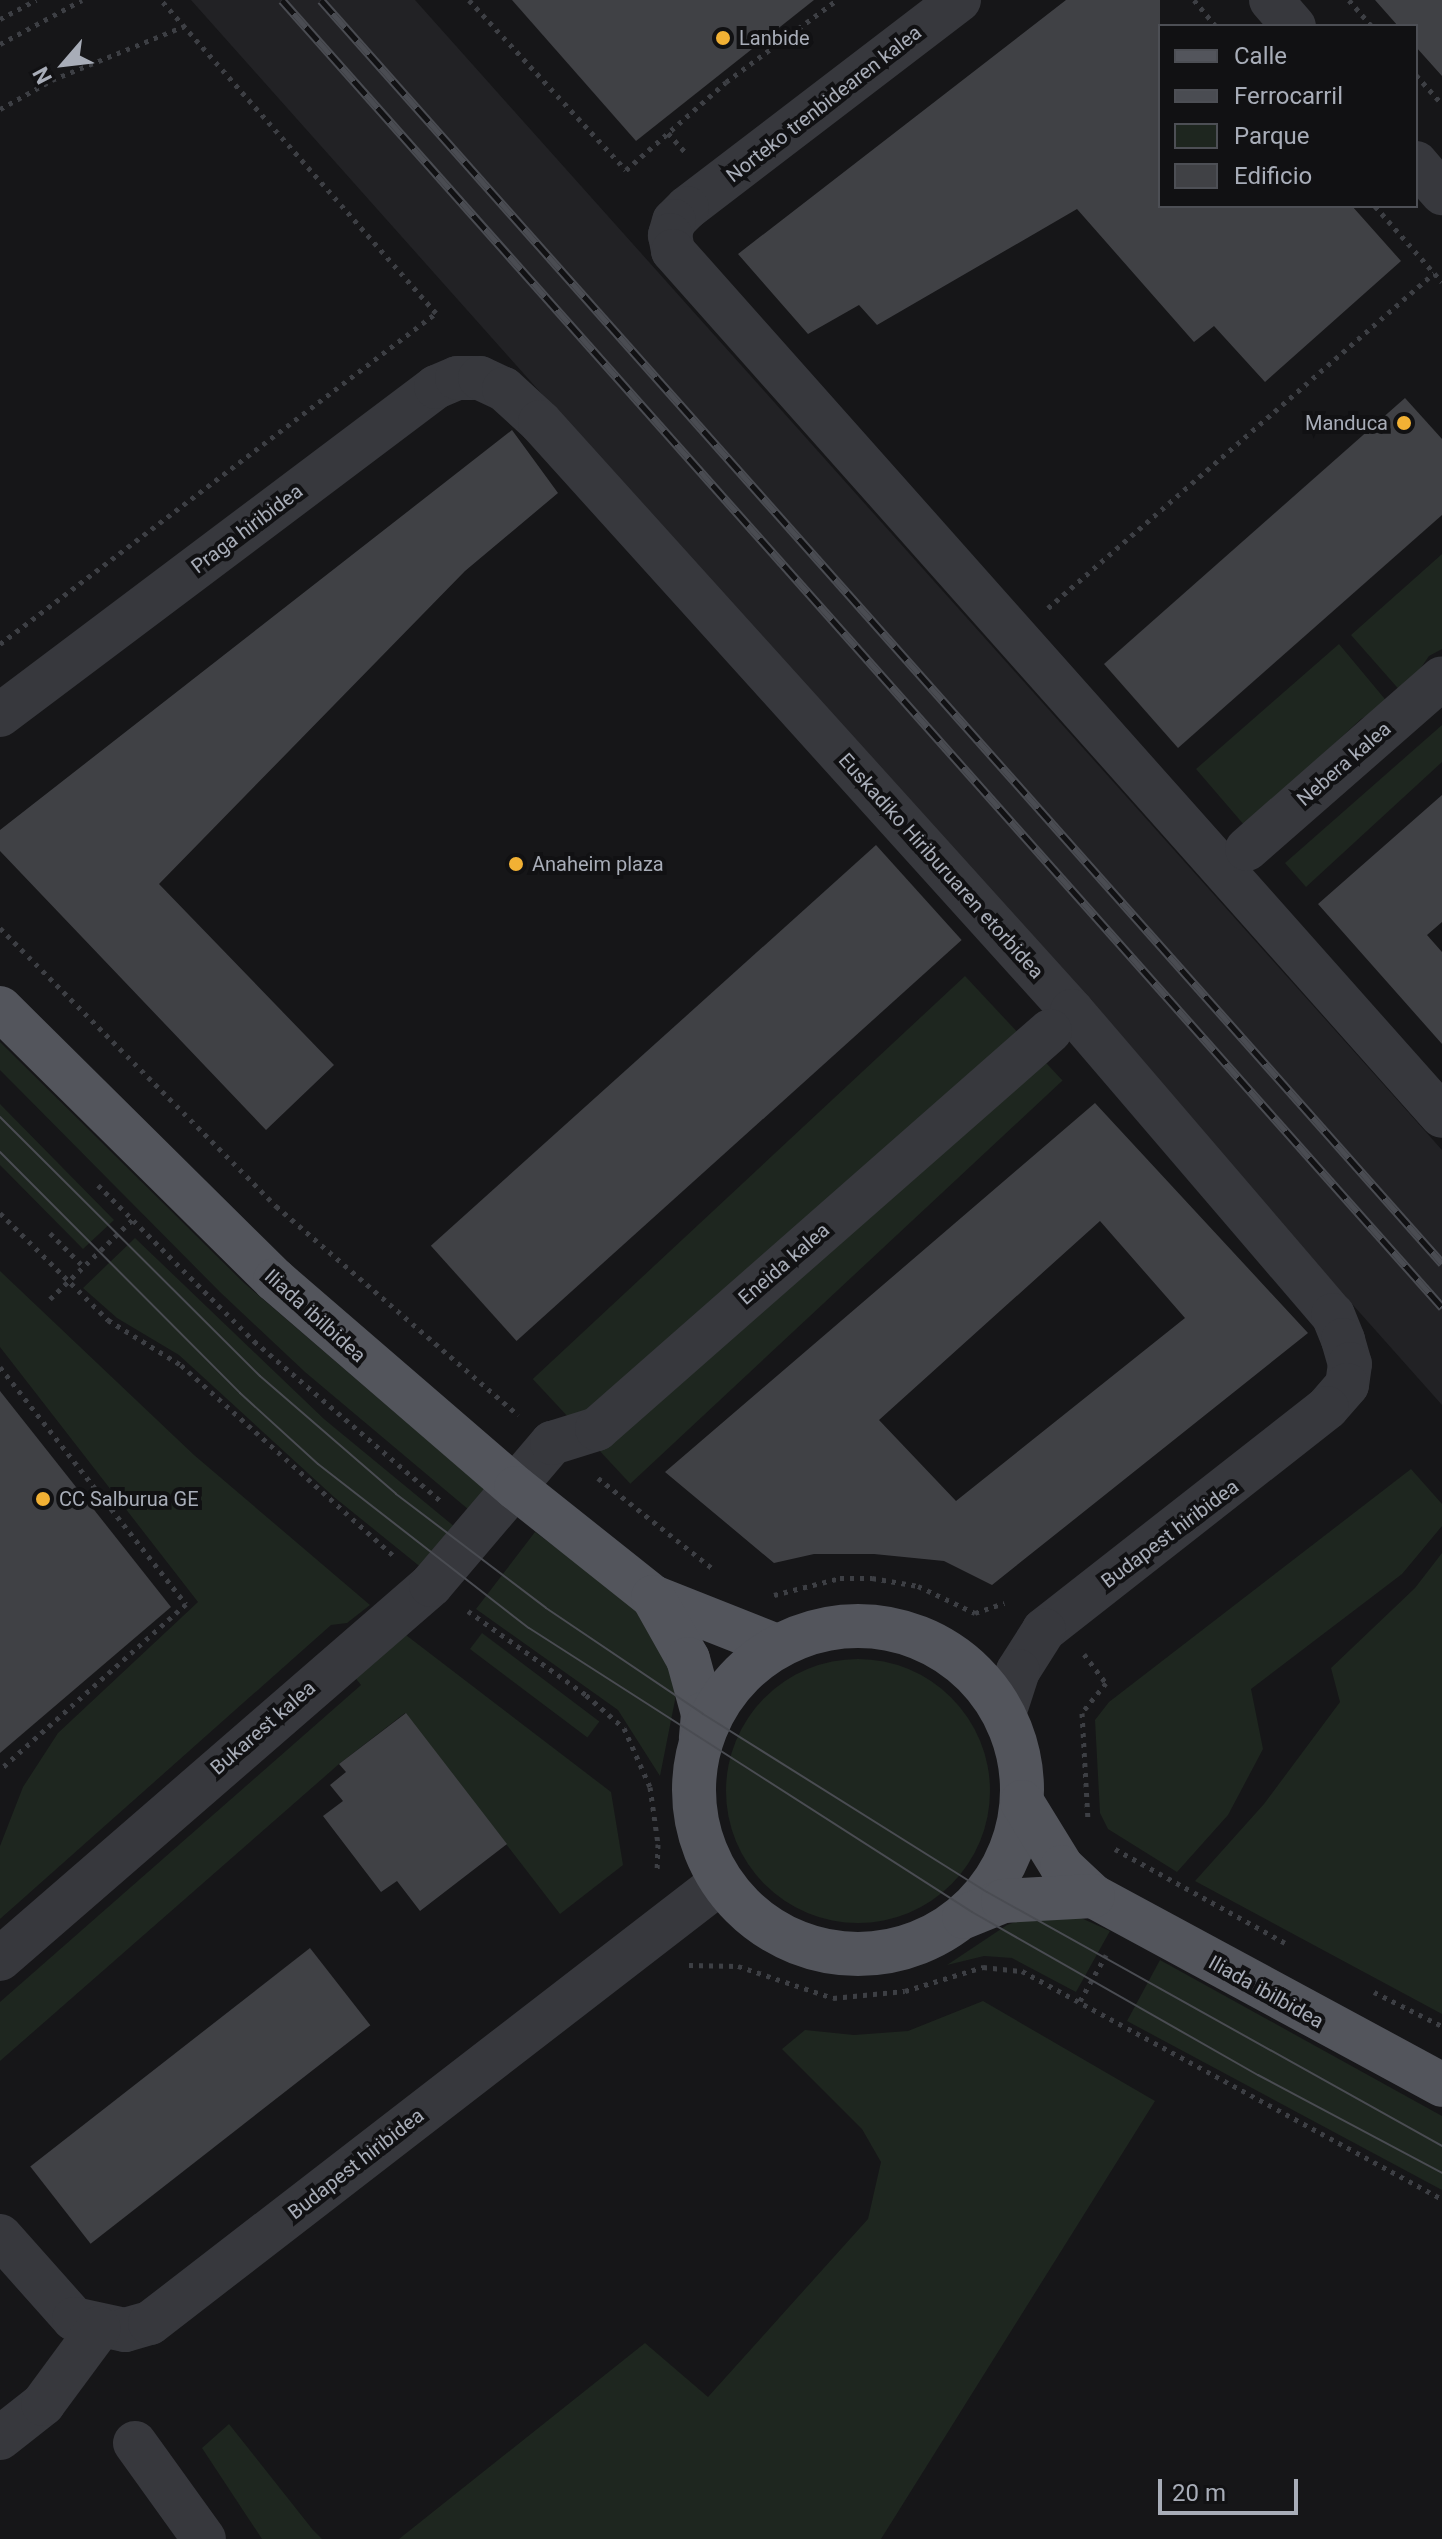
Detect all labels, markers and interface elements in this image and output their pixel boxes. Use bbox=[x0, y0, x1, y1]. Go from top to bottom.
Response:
street label: Norteko trenbidearen kalea bbox=[722, 20, 926, 188]
north arrow bbox=[24, 24, 104, 104]
legend bbox=[1158, 24, 1418, 208]
place label: Lanbide bbox=[739, 26, 810, 50]
marker: Lanbide bbox=[714, 29, 732, 47]
text: Calle bbox=[1234, 42, 1287, 70]
text: N bbox=[28, 63, 57, 88]
text: Ferrocarril bbox=[1234, 82, 1343, 110]
text: Parque bbox=[1234, 122, 1310, 150]
text: Edificio bbox=[1234, 162, 1312, 190]
place label: Manduca bbox=[1305, 411, 1388, 435]
marker: Manduca bbox=[1395, 414, 1413, 432]
street label: Praga hiribidea bbox=[187, 479, 307, 579]
street label: Nebera kalea bbox=[1292, 717, 1396, 811]
street label: Euskadiko Hiriburuaren etorbidea bbox=[833, 748, 1049, 984]
place label: Anaheim plaza bbox=[532, 852, 664, 876]
marker: Anaheim plaza bbox=[507, 855, 525, 873]
street label: Eneida kalea bbox=[734, 1218, 834, 1310]
street label: Iliada ibilbidea bbox=[259, 1264, 371, 1368]
street label: Budapest hiribidea bbox=[1097, 1475, 1243, 1593]
place label: CC Salburua GE bbox=[59, 1487, 199, 1511]
marker: CC Salburua GE bbox=[34, 1490, 52, 1508]
street label: Bukarest kalea bbox=[206, 1676, 320, 1780]
street label: Iliada ibilbidea bbox=[1204, 1951, 1328, 2033]
street label: Budapest hiribidea bbox=[283, 2104, 429, 2224]
scale bar bbox=[1162, 2463, 1302, 2513]
text: 20 m bbox=[1172, 2479, 1226, 2507]

